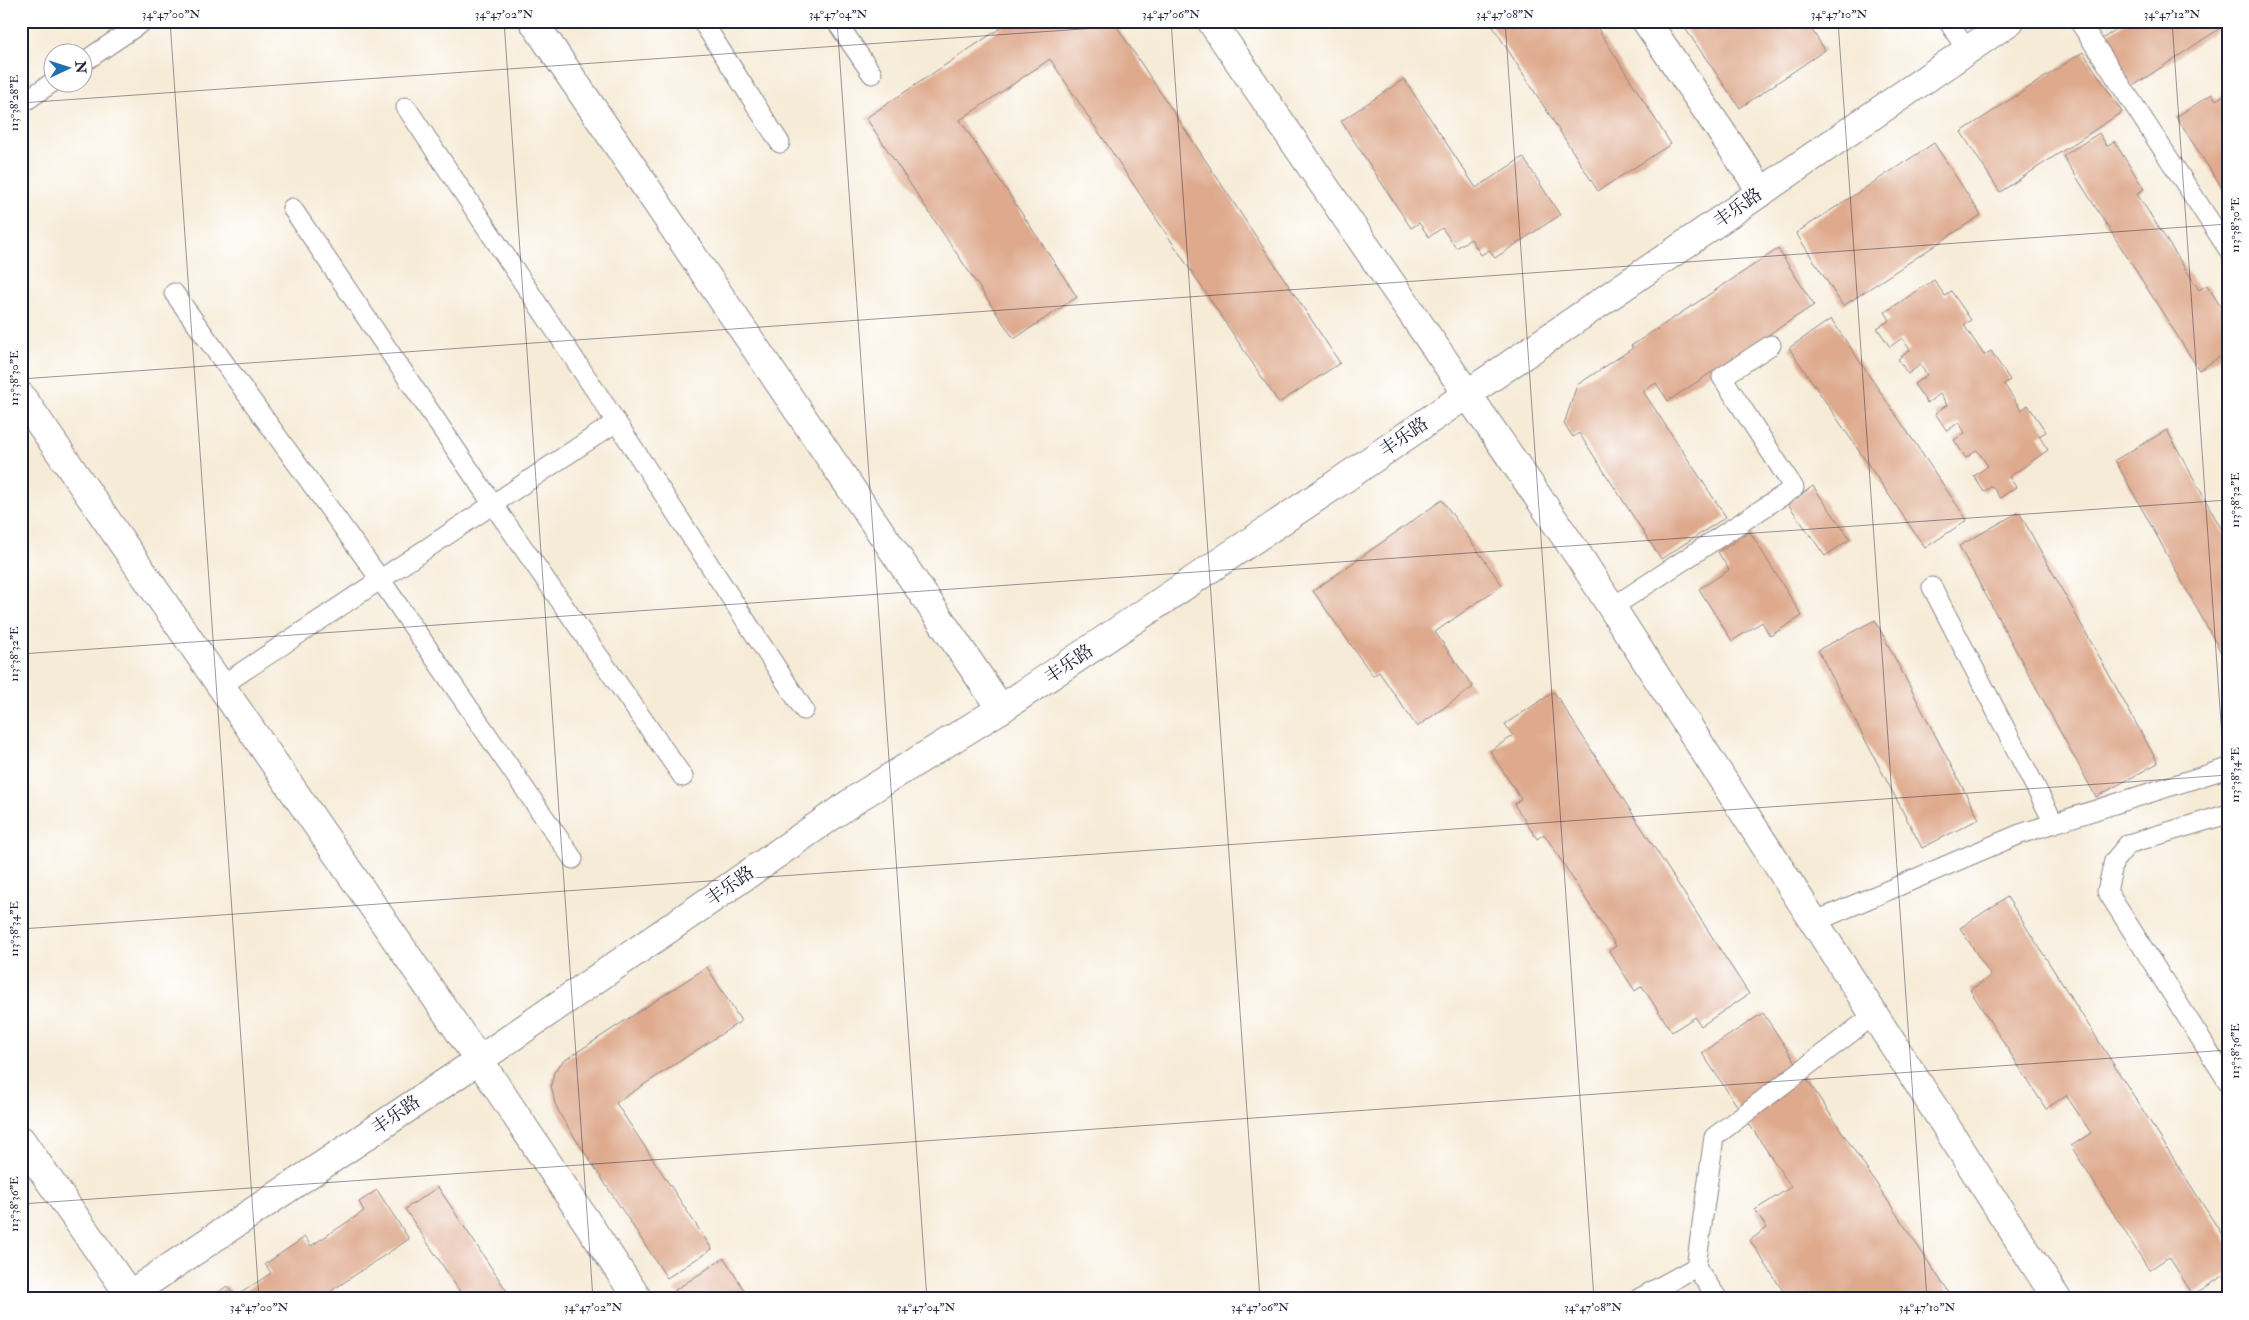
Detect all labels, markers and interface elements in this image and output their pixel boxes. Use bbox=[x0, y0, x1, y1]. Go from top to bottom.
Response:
text: 34°47'00"N bbox=[142, 7, 200, 22]
text: 34°47'02"N bbox=[475, 7, 533, 22]
text: 34°47'04"N bbox=[809, 7, 868, 22]
text: 34°47'06"N bbox=[1142, 7, 1200, 22]
text: 34°47'08"N bbox=[1476, 7, 1534, 22]
text: 34°47'10"N bbox=[1811, 7, 1867, 22]
text: 34°47'12"N bbox=[2144, 7, 2200, 22]
north arrow bbox=[42, 42, 92, 92]
text: N bbox=[71, 59, 89, 74]
text: 113°38'28"E bbox=[7, 74, 22, 131]
street label: 丰乐路 bbox=[1709, 183, 1767, 233]
text: 113°38'30"E bbox=[2228, 197, 2243, 253]
text: 113°38'30"E bbox=[7, 350, 22, 406]
street label: 丰乐路 bbox=[1375, 412, 1433, 462]
text: 113°38'32"E bbox=[2228, 472, 2243, 528]
text: 113°38'32"E bbox=[7, 626, 22, 682]
street label: 丰乐路 bbox=[1040, 639, 1098, 689]
text: 113°38'34"E bbox=[2228, 747, 2243, 803]
street label: 丰乐路 bbox=[701, 861, 759, 911]
text: 113°38'34"E bbox=[7, 901, 22, 957]
text: 113°38'36"E bbox=[2228, 1023, 2243, 1079]
street label: 丰乐路 bbox=[367, 1090, 425, 1140]
text: 113°38'36"E bbox=[7, 1176, 22, 1232]
text: 34°47'00"N bbox=[230, 1300, 288, 1315]
text: 34°47'02"N bbox=[564, 1300, 622, 1315]
text: 34°47'04"N bbox=[897, 1300, 956, 1315]
text: 34°47'06"N bbox=[1231, 1300, 1289, 1315]
text: 34°47'08"N bbox=[1564, 1300, 1622, 1315]
text: 34°47'10"N bbox=[1899, 1300, 1955, 1315]

